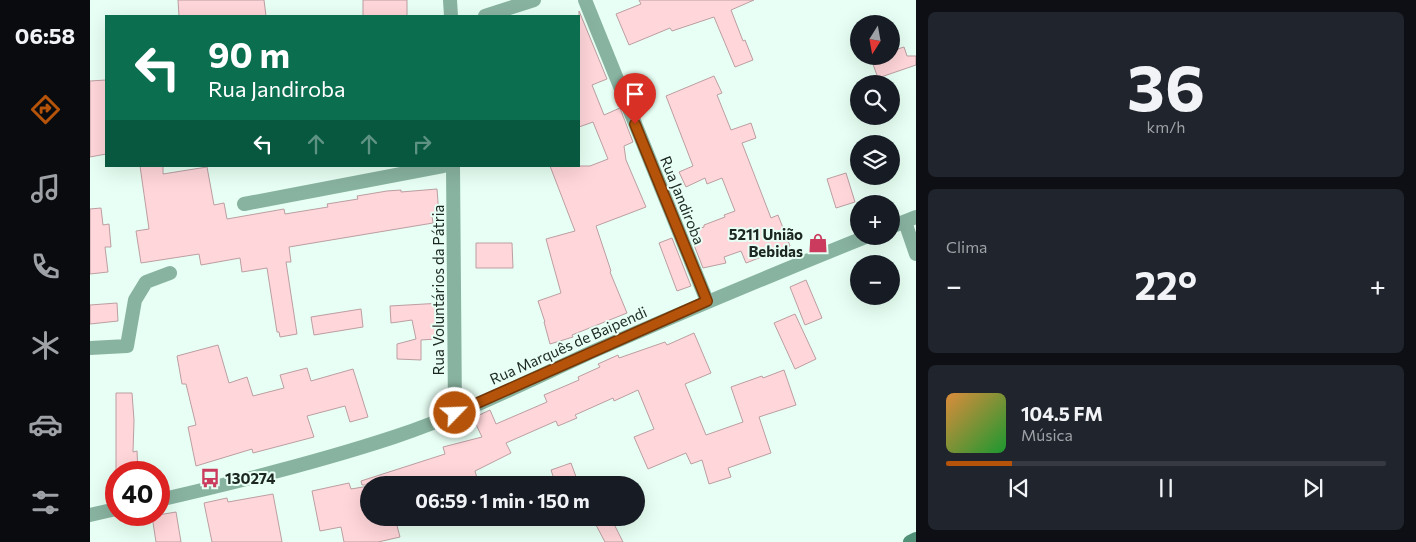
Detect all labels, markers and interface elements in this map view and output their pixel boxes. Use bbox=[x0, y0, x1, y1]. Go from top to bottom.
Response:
north arrow bbox=[850, 15, 900, 65]
map controls bbox=[850, 15, 900, 305]
text: 06:58 bbox=[15, 22, 75, 49]
text: 90 m bbox=[208, 32, 290, 75]
icon: left bbox=[125, 35, 190, 100]
text: 36 bbox=[1127, 45, 1205, 124]
pin bbox=[614, 73, 656, 124]
text: Rua Jandiroba bbox=[208, 75, 346, 102]
button: search bbox=[850, 75, 900, 125]
icon: arrive bbox=[621, 80, 649, 108]
icon: directions bbox=[28, 92, 63, 127]
text: km/h bbox=[1147, 117, 1185, 136]
icon: left bbox=[249, 130, 277, 158]
icon: ahead bbox=[302, 130, 330, 158]
icon: ahead bbox=[355, 130, 383, 158]
icon: right bbox=[408, 130, 436, 158]
button: layers bbox=[850, 135, 900, 185]
street label: Rua Jandiroba bbox=[657, 153, 709, 247]
icon: music bbox=[28, 171, 63, 206]
button: + bbox=[850, 195, 900, 245]
street label: Rua Voluntários da Pátria bbox=[429, 205, 447, 375]
place label: 5211 União Bebidas bbox=[729, 225, 803, 260]
shop icon: 5211 União Bebidas bbox=[807, 232, 829, 254]
text: Clima bbox=[946, 237, 987, 256]
icon: phone bbox=[28, 249, 63, 284]
button: − bbox=[850, 255, 900, 305]
text: 22° bbox=[1134, 261, 1197, 308]
text: − bbox=[946, 268, 962, 302]
text: + bbox=[1370, 268, 1386, 302]
street label: Rua Marquês de Baipendi bbox=[487, 302, 649, 388]
icon: climate bbox=[28, 328, 63, 363]
position arrow bbox=[428, 386, 480, 438]
text: 104.5 FM bbox=[1021, 402, 1103, 425]
icon: car bbox=[28, 407, 63, 442]
text: Música bbox=[1021, 425, 1073, 444]
speed limit sign: 40 bbox=[105, 461, 170, 526]
bus stop icon: 130274 bbox=[199, 467, 221, 489]
place label: 130274 bbox=[225, 469, 275, 487]
icon: previous bbox=[1005, 474, 1033, 502]
icon: pause bbox=[1152, 474, 1180, 502]
icon: next bbox=[1299, 474, 1327, 502]
icon: filters bbox=[28, 485, 63, 520]
text: 06:59 · 1 min · 150 m bbox=[415, 489, 590, 512]

